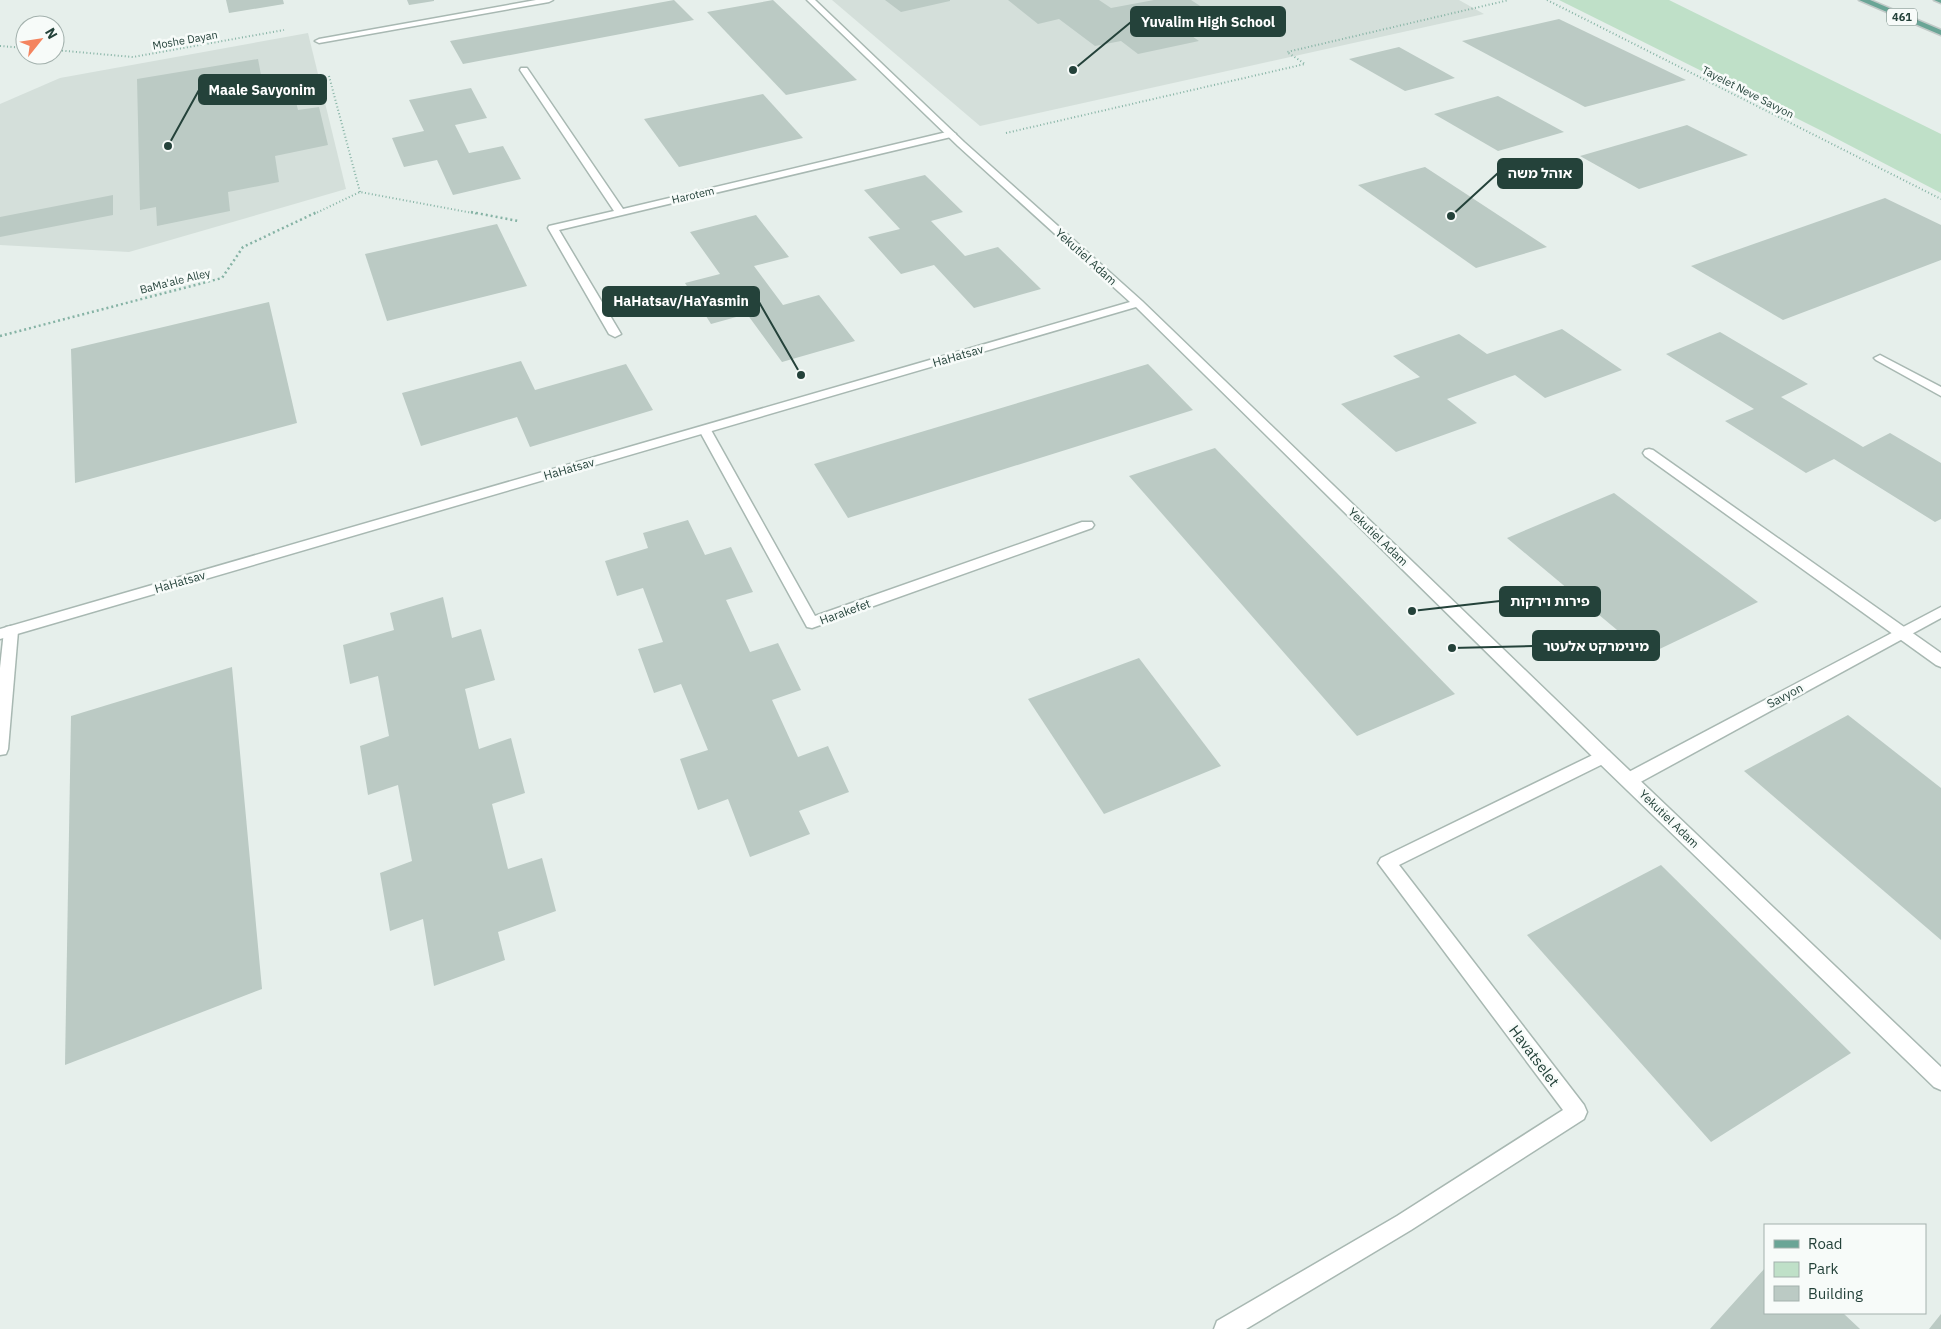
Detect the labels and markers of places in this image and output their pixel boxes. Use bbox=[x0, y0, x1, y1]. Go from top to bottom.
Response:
callout: Yuvalim High School bbox=[1131, 7, 1285, 36]
callout: Maale Savyonim bbox=[199, 75, 326, 104]
callout: אוהל משה bbox=[1498, 159, 1582, 188]
callout: HaHatsav/HaYasmin bbox=[603, 287, 759, 316]
callout: פירות וירקות bbox=[1500, 587, 1600, 616]
callout: מינימרקט אלעטר bbox=[1533, 631, 1659, 660]

